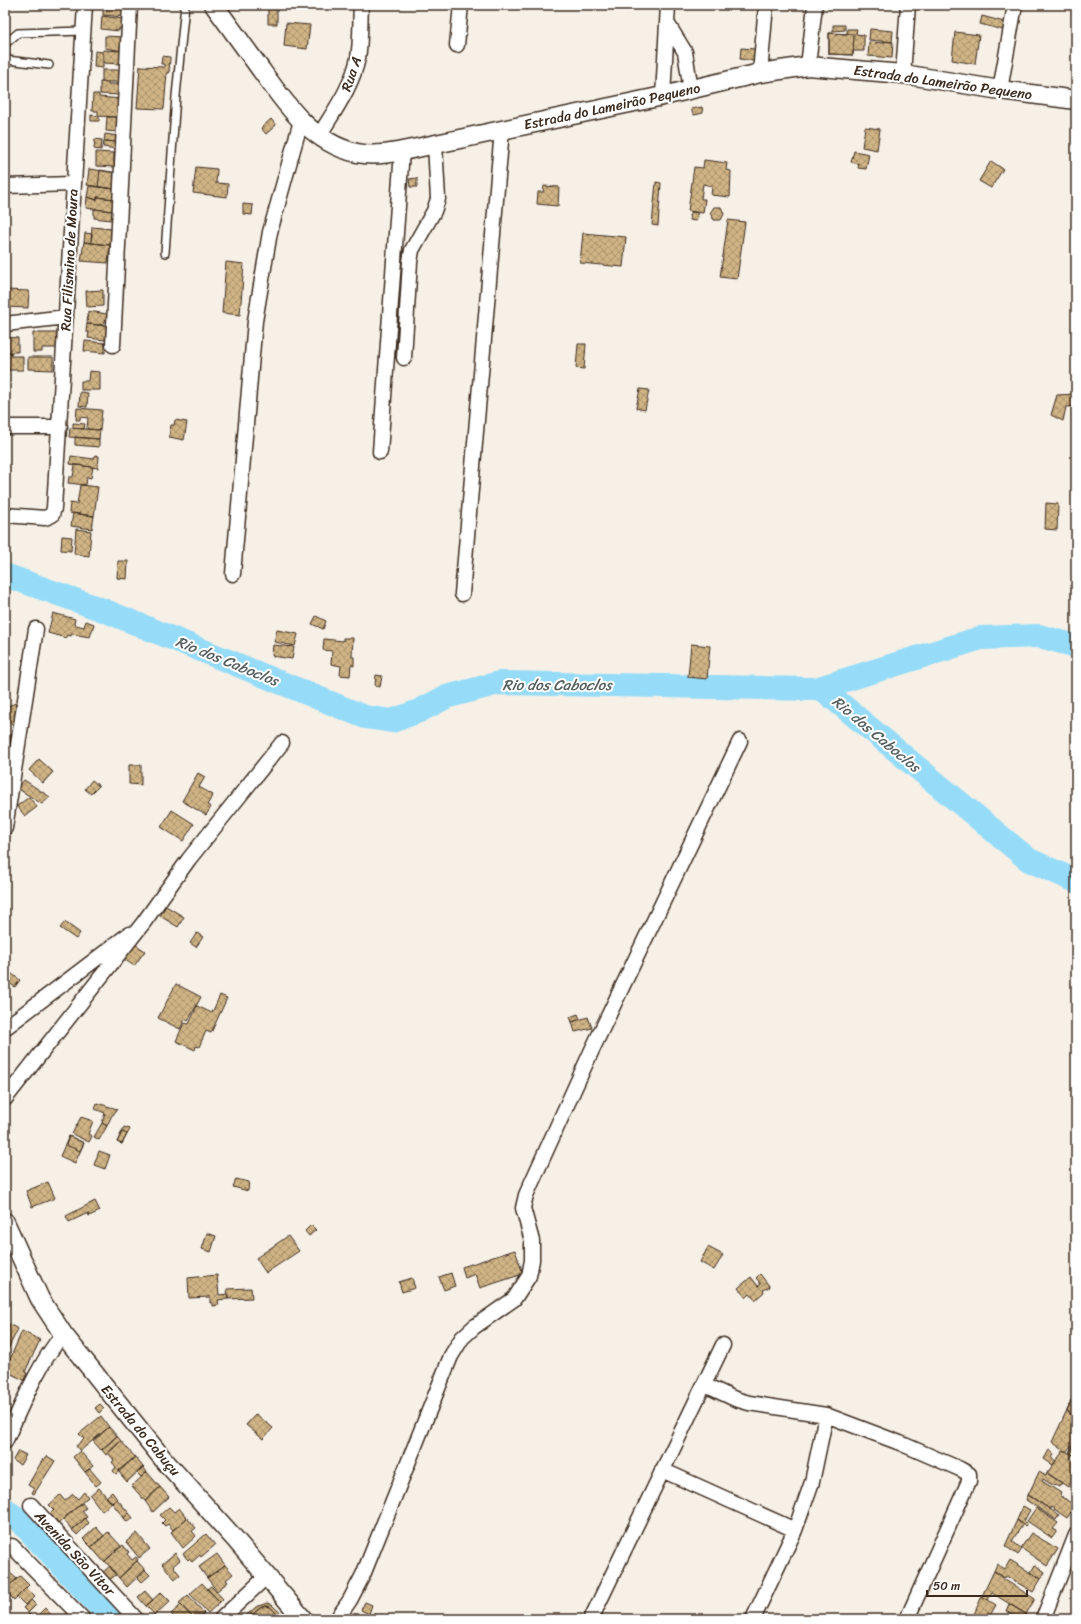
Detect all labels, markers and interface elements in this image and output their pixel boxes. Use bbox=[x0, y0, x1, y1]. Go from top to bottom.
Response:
street label: Rua A bbox=[334, 53, 369, 95]
street label: Estrada do Lameirão Pequeno bbox=[852, 58, 1034, 107]
street label: Estrada do Lameirão Pequeno bbox=[522, 76, 703, 137]
street label: Rua Filismino de Moura bbox=[53, 188, 86, 332]
water label: Rio dos Caboclos bbox=[172, 629, 284, 694]
water label: Rio dos Caboclos bbox=[503, 672, 613, 698]
water label: Rio dos Caboclos bbox=[826, 689, 927, 780]
street label: Estrada do Cabuçu bbox=[94, 1378, 187, 1483]
street label: Avenida São Vitor bbox=[27, 1504, 122, 1603]
scale bar bbox=[927, 1572, 1027, 1598]
text: 50 m bbox=[933, 1575, 960, 1597]

